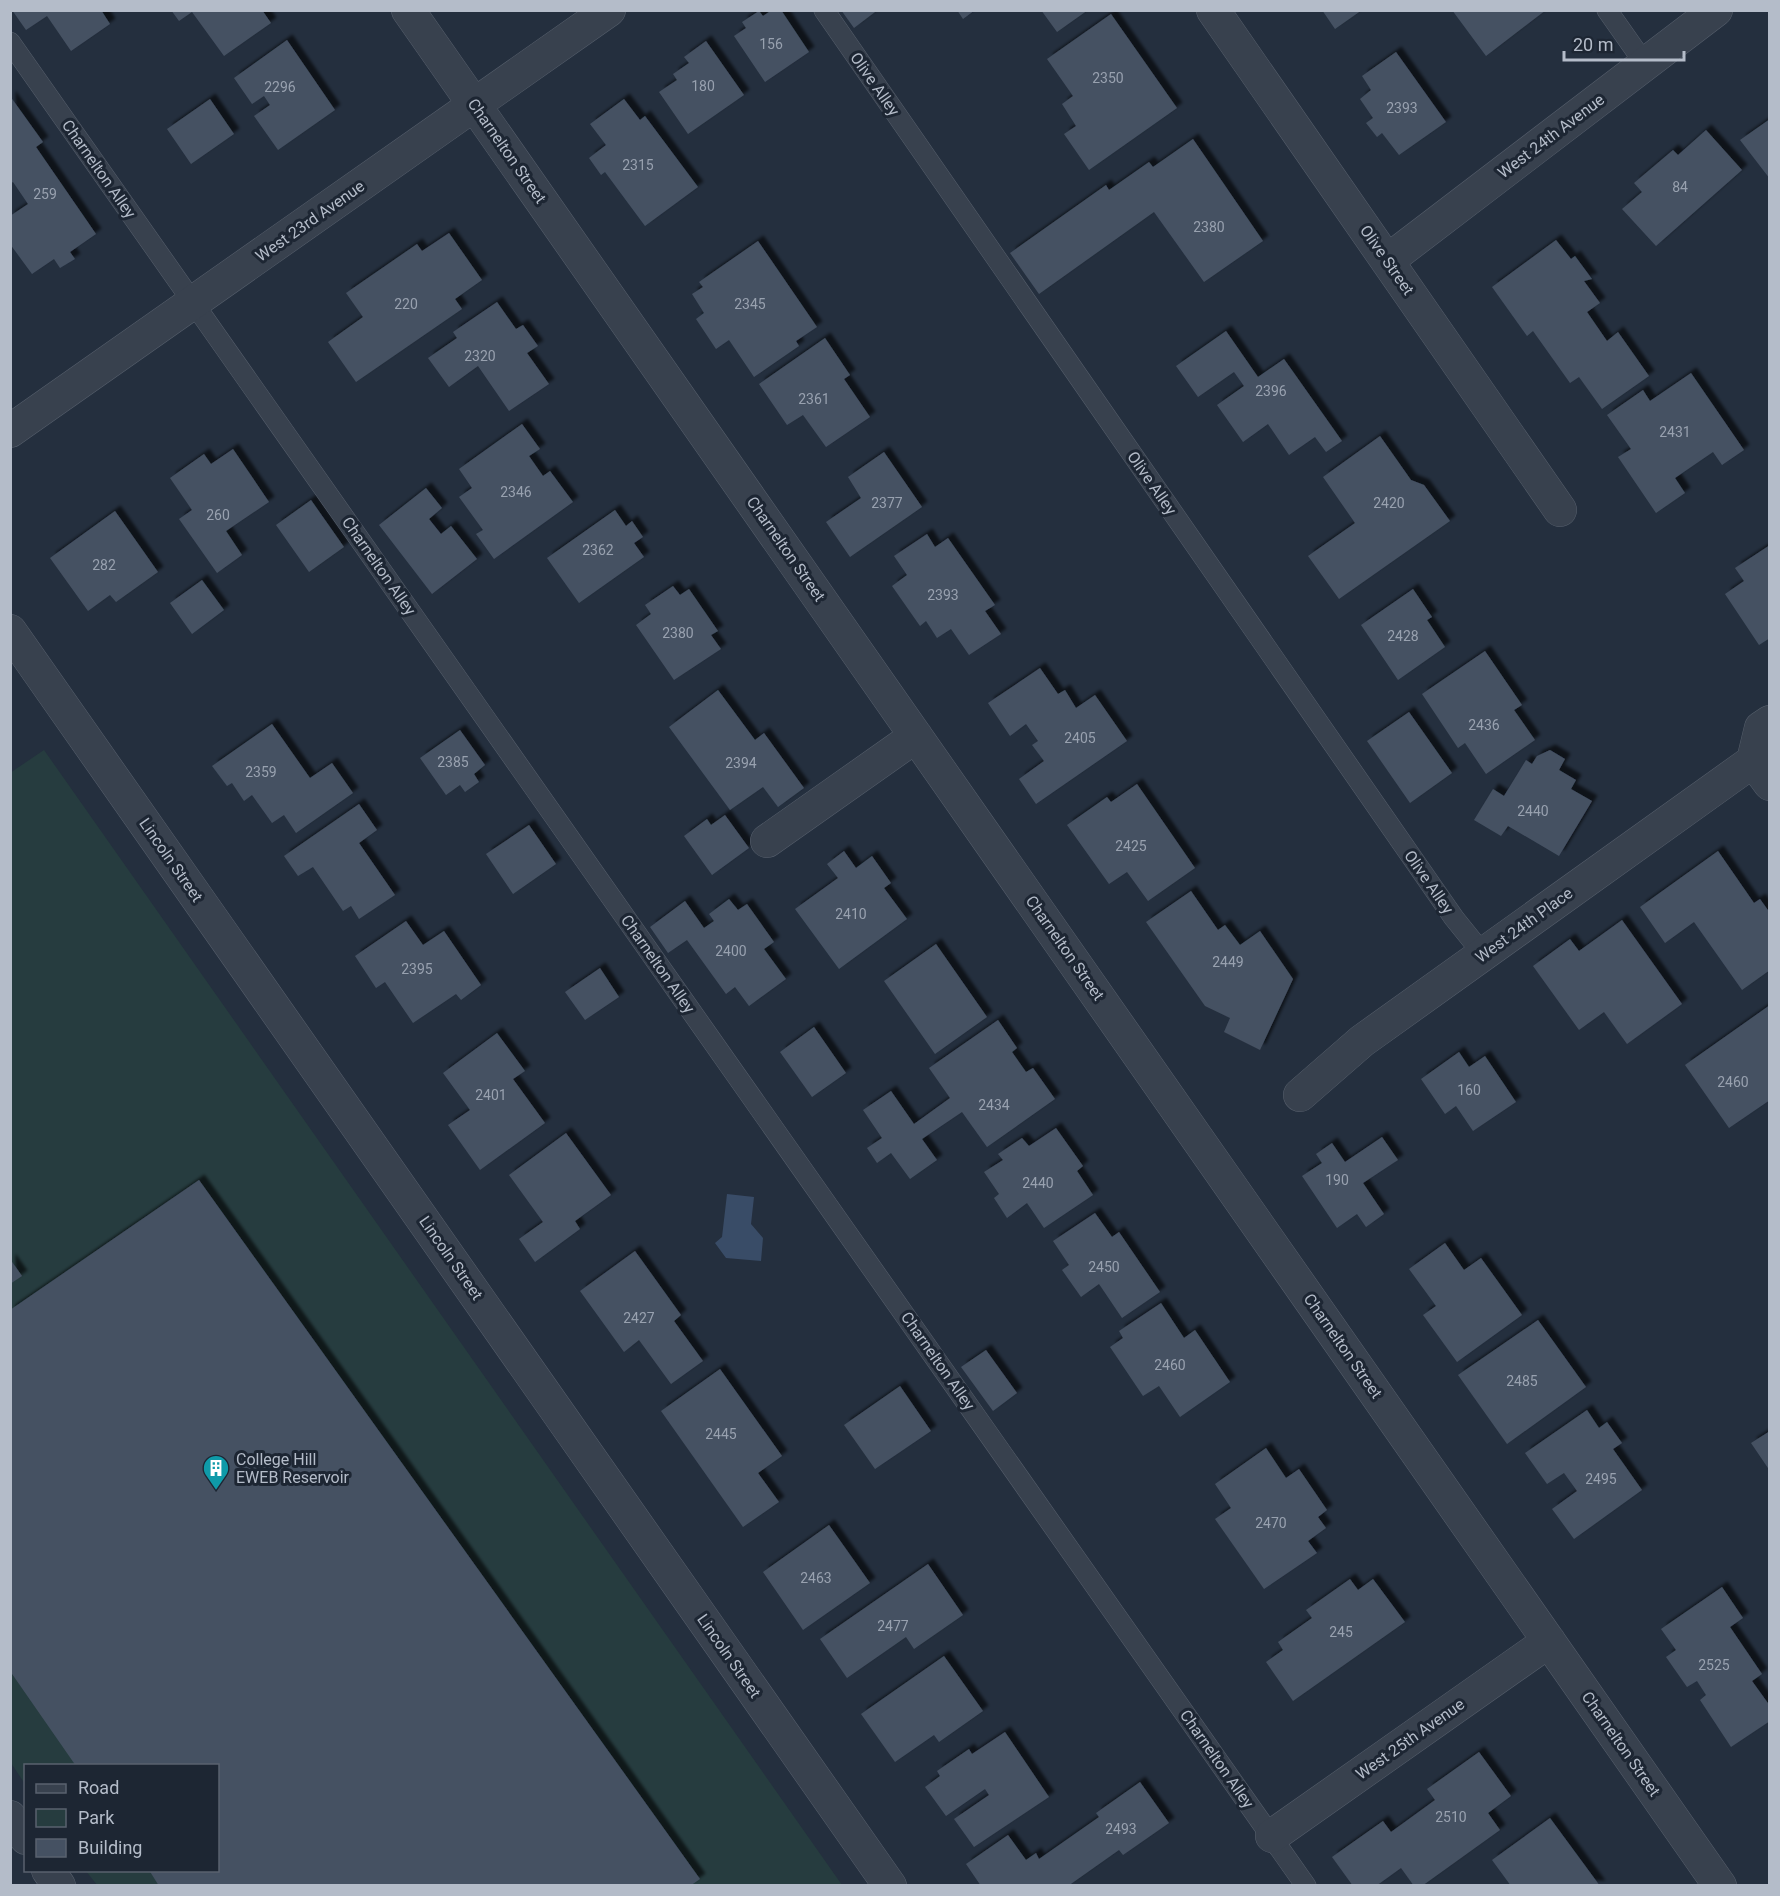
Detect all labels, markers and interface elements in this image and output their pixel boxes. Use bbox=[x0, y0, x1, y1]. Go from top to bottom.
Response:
scale bar bbox=[1564, 24, 1684, 62]
text: 20 m bbox=[1573, 34, 1613, 55]
house number: 156 bbox=[759, 36, 783, 52]
street label: Olive Alley bbox=[846, 49, 904, 120]
house number: 2350 bbox=[1092, 70, 1124, 86]
house number: 180 bbox=[691, 78, 715, 94]
house number: 2296 bbox=[264, 79, 296, 95]
street label: West 24th Avenue bbox=[1494, 90, 1608, 182]
street label: Charnelton Street bbox=[464, 95, 550, 207]
house number: 2393 bbox=[1386, 100, 1418, 116]
street label: Charnelton Alley bbox=[58, 116, 140, 222]
house number: 2315 bbox=[622, 157, 654, 173]
street label: West 23rd Avenue bbox=[252, 176, 368, 266]
house number: 84 bbox=[1672, 179, 1688, 195]
house number: 259 bbox=[33, 186, 57, 202]
house number: 2380 bbox=[1193, 219, 1225, 235]
street label: Olive Street bbox=[1356, 221, 1418, 299]
house number: 220 bbox=[394, 296, 418, 312]
house number: 2345 bbox=[734, 296, 766, 312]
house number: 2320 bbox=[464, 348, 496, 364]
house number: 2396 bbox=[1255, 383, 1287, 399]
house number: 2361 bbox=[798, 391, 830, 407]
house number: 2431 bbox=[1659, 424, 1691, 440]
street label: Olive Alley bbox=[1123, 448, 1181, 519]
house number: 2346 bbox=[500, 484, 532, 500]
street label: Charnelton Street bbox=[743, 493, 829, 605]
house number: 2377 bbox=[871, 495, 903, 511]
house number: 2420 bbox=[1373, 495, 1405, 511]
house number: 260 bbox=[206, 507, 230, 523]
street label: Charnelton Alley bbox=[338, 513, 420, 619]
house number: 2362 bbox=[582, 542, 614, 558]
house number: 282 bbox=[92, 557, 116, 573]
house number: 2393 bbox=[927, 587, 959, 603]
house number: 2380 bbox=[662, 625, 694, 641]
house number: 2428 bbox=[1387, 628, 1419, 644]
house number: 2436 bbox=[1468, 717, 1500, 733]
house number: 2405 bbox=[1064, 730, 1096, 746]
house number: 2385 bbox=[437, 754, 469, 770]
house number: 2394 bbox=[725, 755, 757, 771]
house number: 2359 bbox=[245, 764, 277, 780]
house number: 2440 bbox=[1517, 803, 1549, 819]
street label: Lincoln Street bbox=[135, 815, 207, 905]
house number: 2425 bbox=[1115, 838, 1147, 854]
street label: Olive Alley bbox=[1400, 847, 1458, 918]
street label: West 24th Place bbox=[1472, 883, 1576, 967]
street label: Charnelton Street bbox=[1022, 892, 1108, 1004]
house number: 2410 bbox=[835, 906, 867, 922]
street label: Charnelton Alley bbox=[617, 911, 699, 1017]
house number: 2400 bbox=[715, 943, 747, 959]
house number: 2449 bbox=[1212, 954, 1244, 970]
house number: 2395 bbox=[401, 961, 433, 977]
house number: 2460 bbox=[1717, 1074, 1749, 1090]
house number: 160 bbox=[1457, 1082, 1481, 1098]
house number: 2401 bbox=[475, 1087, 507, 1103]
house number: 2434 bbox=[978, 1097, 1010, 1113]
house number: 190 bbox=[1325, 1172, 1349, 1188]
house number: 2440 bbox=[1022, 1175, 1054, 1191]
street label: Lincoln Street bbox=[415, 1213, 487, 1303]
house number: 2450 bbox=[1088, 1259, 1120, 1275]
street label: Charnelton Street bbox=[1300, 1290, 1386, 1402]
street label: Charnelton Alley bbox=[897, 1308, 979, 1414]
house number: 2427 bbox=[623, 1310, 655, 1326]
house number: 2460 bbox=[1154, 1357, 1186, 1373]
house number: 2485 bbox=[1506, 1373, 1538, 1389]
house number: 2445 bbox=[705, 1426, 737, 1442]
place label: College Hill EWEB Reservoir bbox=[236, 1450, 350, 1487]
building icon: College Hill EWEB Reservoir bbox=[201, 1453, 231, 1491]
house number: 2495 bbox=[1585, 1471, 1617, 1487]
house number: 2470 bbox=[1255, 1515, 1287, 1531]
house number: 2463 bbox=[800, 1570, 832, 1586]
street label: Lincoln Street bbox=[693, 1611, 765, 1701]
house number: 2477 bbox=[877, 1618, 909, 1634]
house number: 245 bbox=[1329, 1624, 1353, 1640]
house number: 2525 bbox=[1698, 1657, 1730, 1673]
street label: Charnelton Street bbox=[1578, 1688, 1664, 1800]
street label: West 25th Avenue bbox=[1352, 1694, 1468, 1784]
street label: Charnelton Alley bbox=[1176, 1706, 1258, 1812]
legend bbox=[24, 1764, 219, 1872]
text: Road bbox=[78, 1777, 119, 1798]
text: Park bbox=[78, 1807, 115, 1828]
house number: 2510 bbox=[1435, 1809, 1467, 1825]
house number: 2493 bbox=[1105, 1821, 1137, 1837]
text: Building bbox=[78, 1837, 142, 1858]

